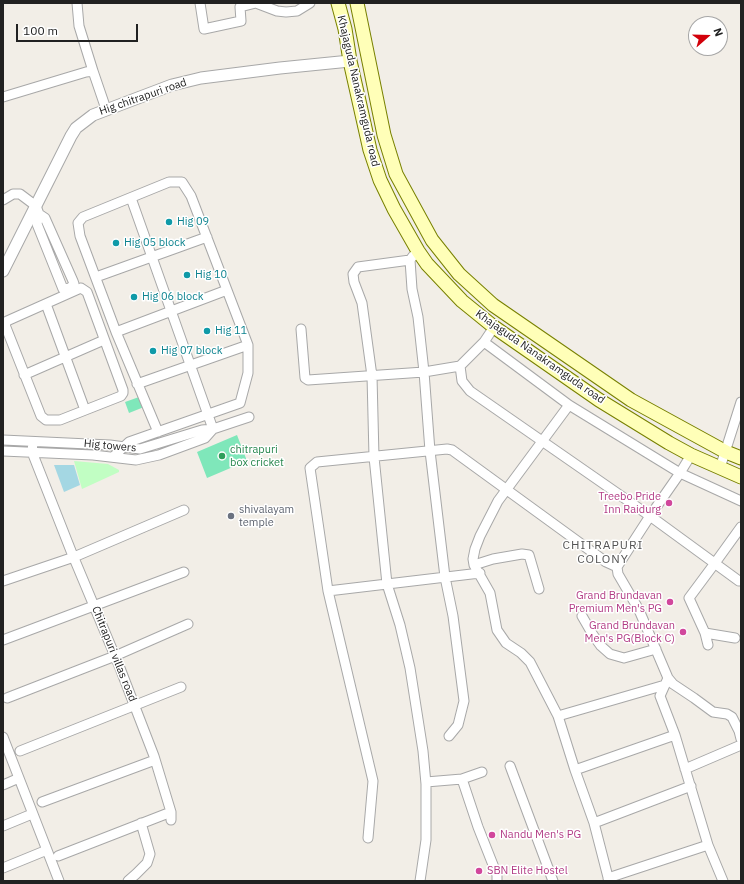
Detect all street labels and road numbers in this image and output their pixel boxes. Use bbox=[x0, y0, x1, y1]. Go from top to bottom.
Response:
street label: Khajaguda Nanakramguda road bbox=[334, 14, 382, 168]
street label: Hig chitrapuri road bbox=[98, 76, 188, 118]
street label: Khajaguda Nanakramguda road bbox=[473, 307, 607, 407]
street label: Hig towers bbox=[83, 437, 137, 455]
street label: Chitrapuri villas road bbox=[89, 604, 139, 704]

